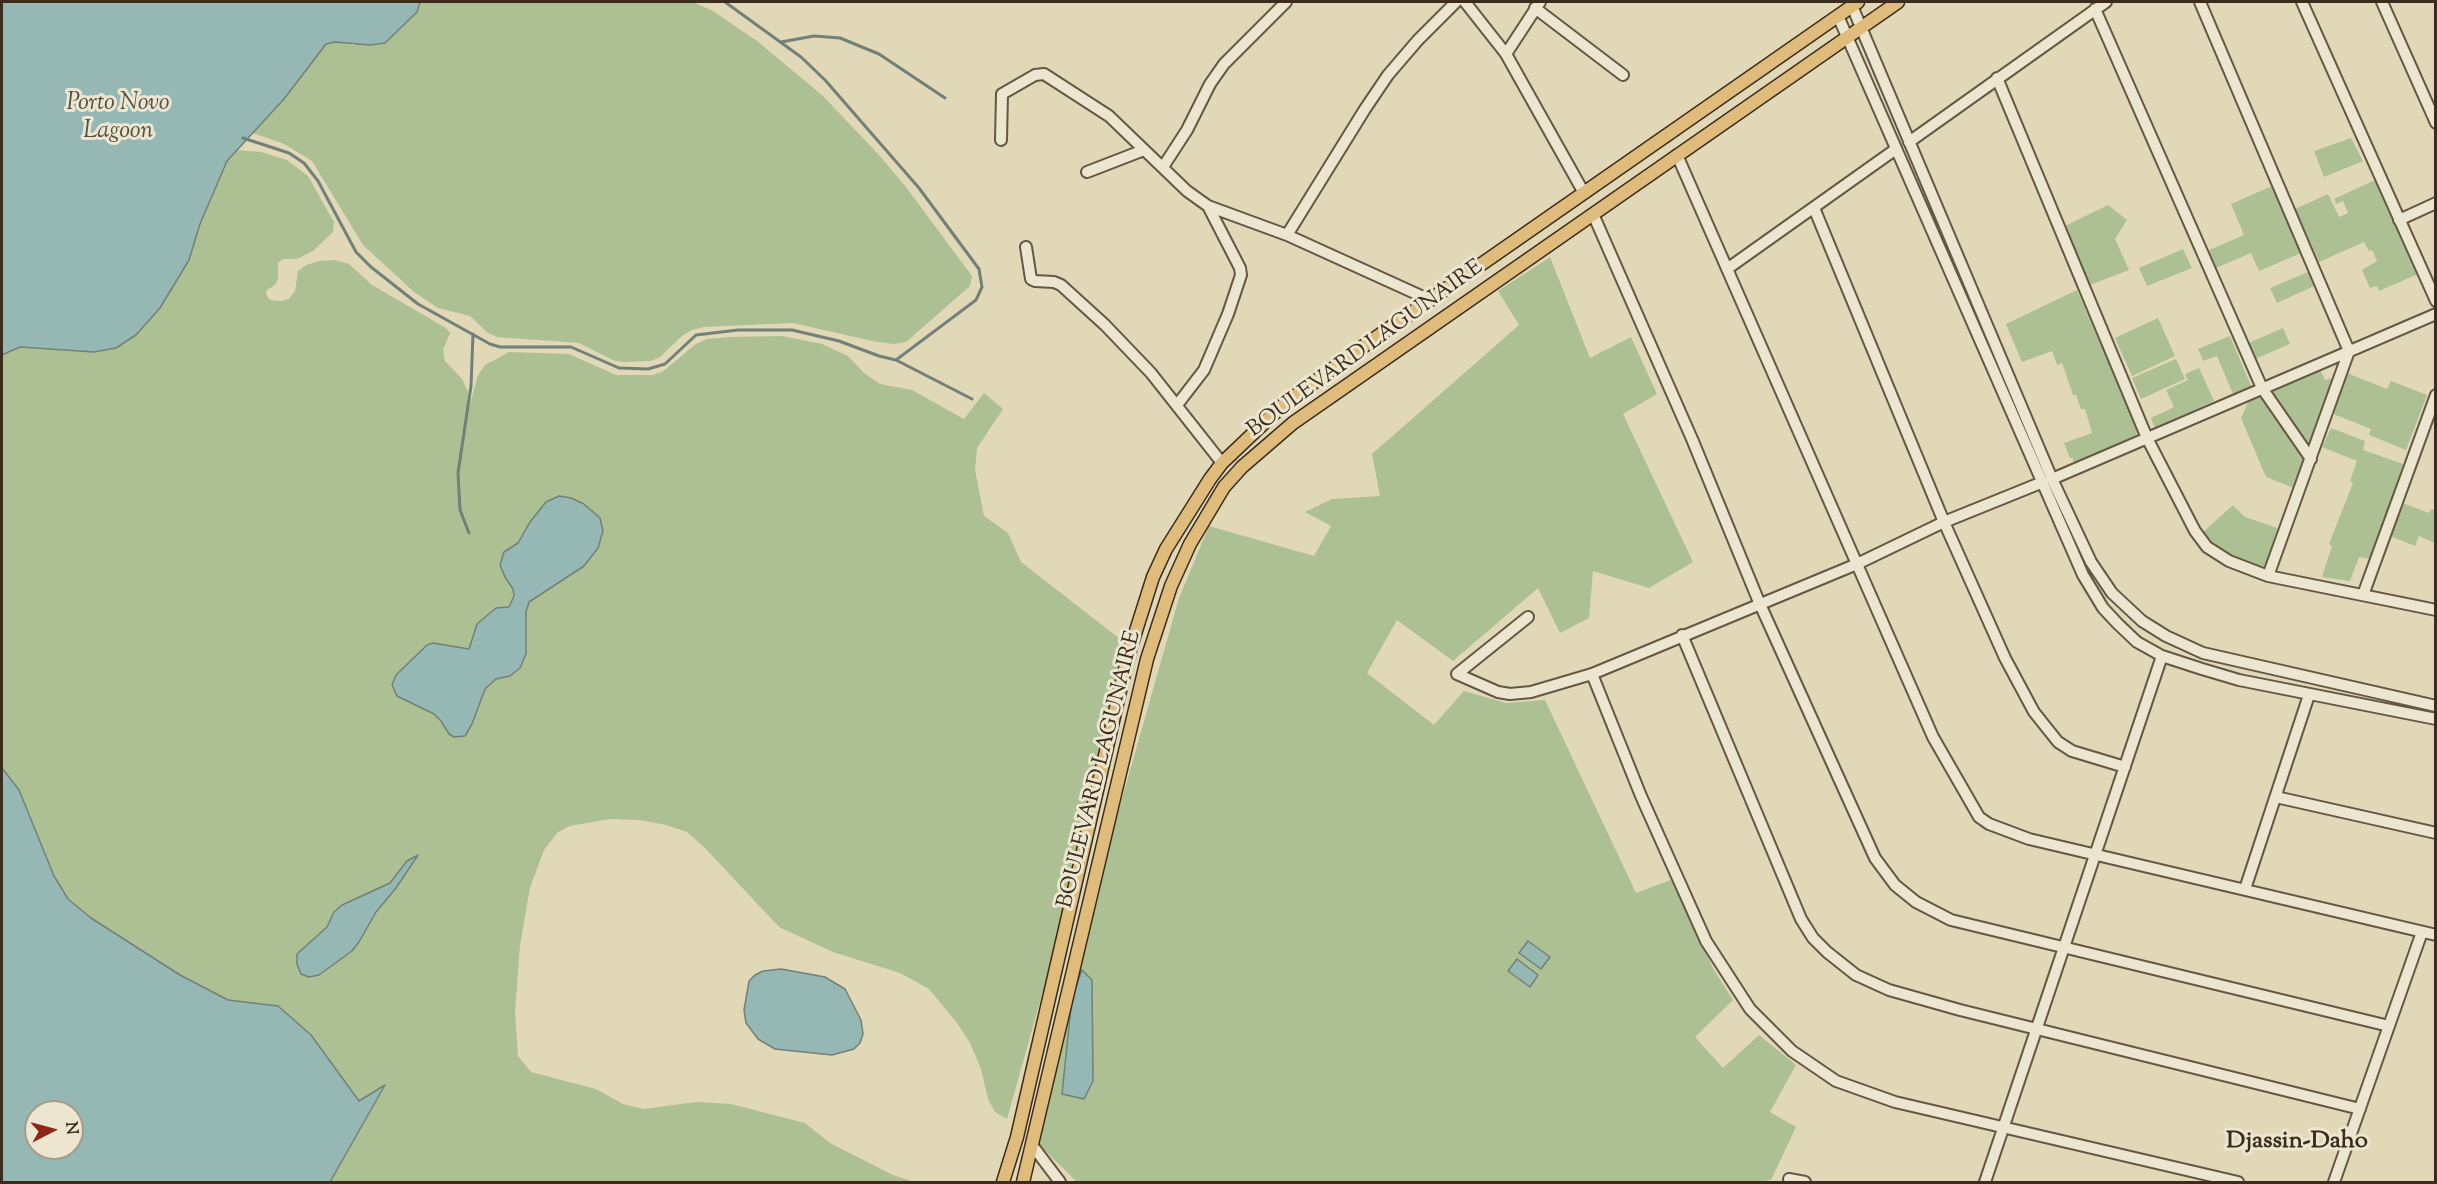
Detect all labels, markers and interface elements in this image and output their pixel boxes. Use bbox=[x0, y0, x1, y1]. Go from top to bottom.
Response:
water label: Porto Novo Lagoon bbox=[67, 91, 169, 147]
street label: BOULEVARD LAGUNAIRE bbox=[1243, 256, 1489, 444]
street label: BOULEVARD LAGUNAIRE bbox=[1054, 629, 1148, 911]
north arrow bbox=[24, 1100, 84, 1160]
text: N bbox=[58, 1121, 83, 1136]
district label: Djassin-Daho bbox=[2226, 1129, 2368, 1157]

